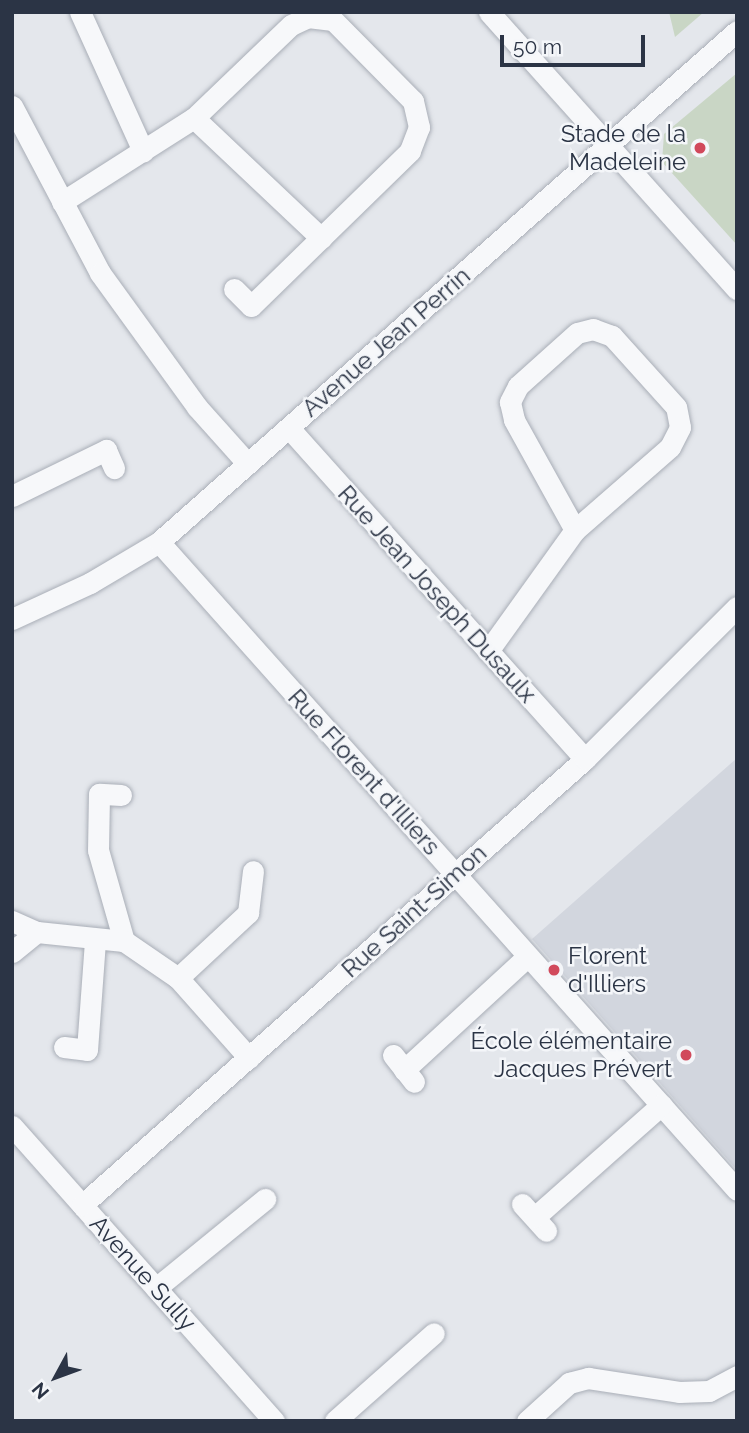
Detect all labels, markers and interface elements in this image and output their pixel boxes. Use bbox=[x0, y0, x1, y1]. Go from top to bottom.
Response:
scale bar bbox=[504, 21, 649, 65]
text: 50 m bbox=[513, 34, 562, 59]
place label: Stade de la Madeleine bbox=[561, 120, 686, 176]
marker: Stade de la Madeleine bbox=[692, 140, 708, 156]
street label: Avenue Jean Perrin bbox=[296, 261, 476, 423]
street label: Rue Jean Joseph Dusaulx bbox=[331, 479, 543, 709]
street label: Rue Florent d'Illiers bbox=[282, 683, 446, 861]
street label: Rue Saint-Simon bbox=[336, 838, 492, 984]
place label: Florent d'Illiers bbox=[568, 942, 647, 998]
marker: Florent d'Illiers bbox=[546, 962, 562, 978]
place label: École élémentaire Jacques Prévert bbox=[470, 1027, 672, 1083]
marker: École élémentaire Jacques Prévert bbox=[678, 1047, 694, 1063]
street label: Avenue Sully bbox=[84, 1210, 202, 1336]
north arrow bbox=[21, 1342, 91, 1412]
text: N bbox=[27, 1378, 53, 1403]

